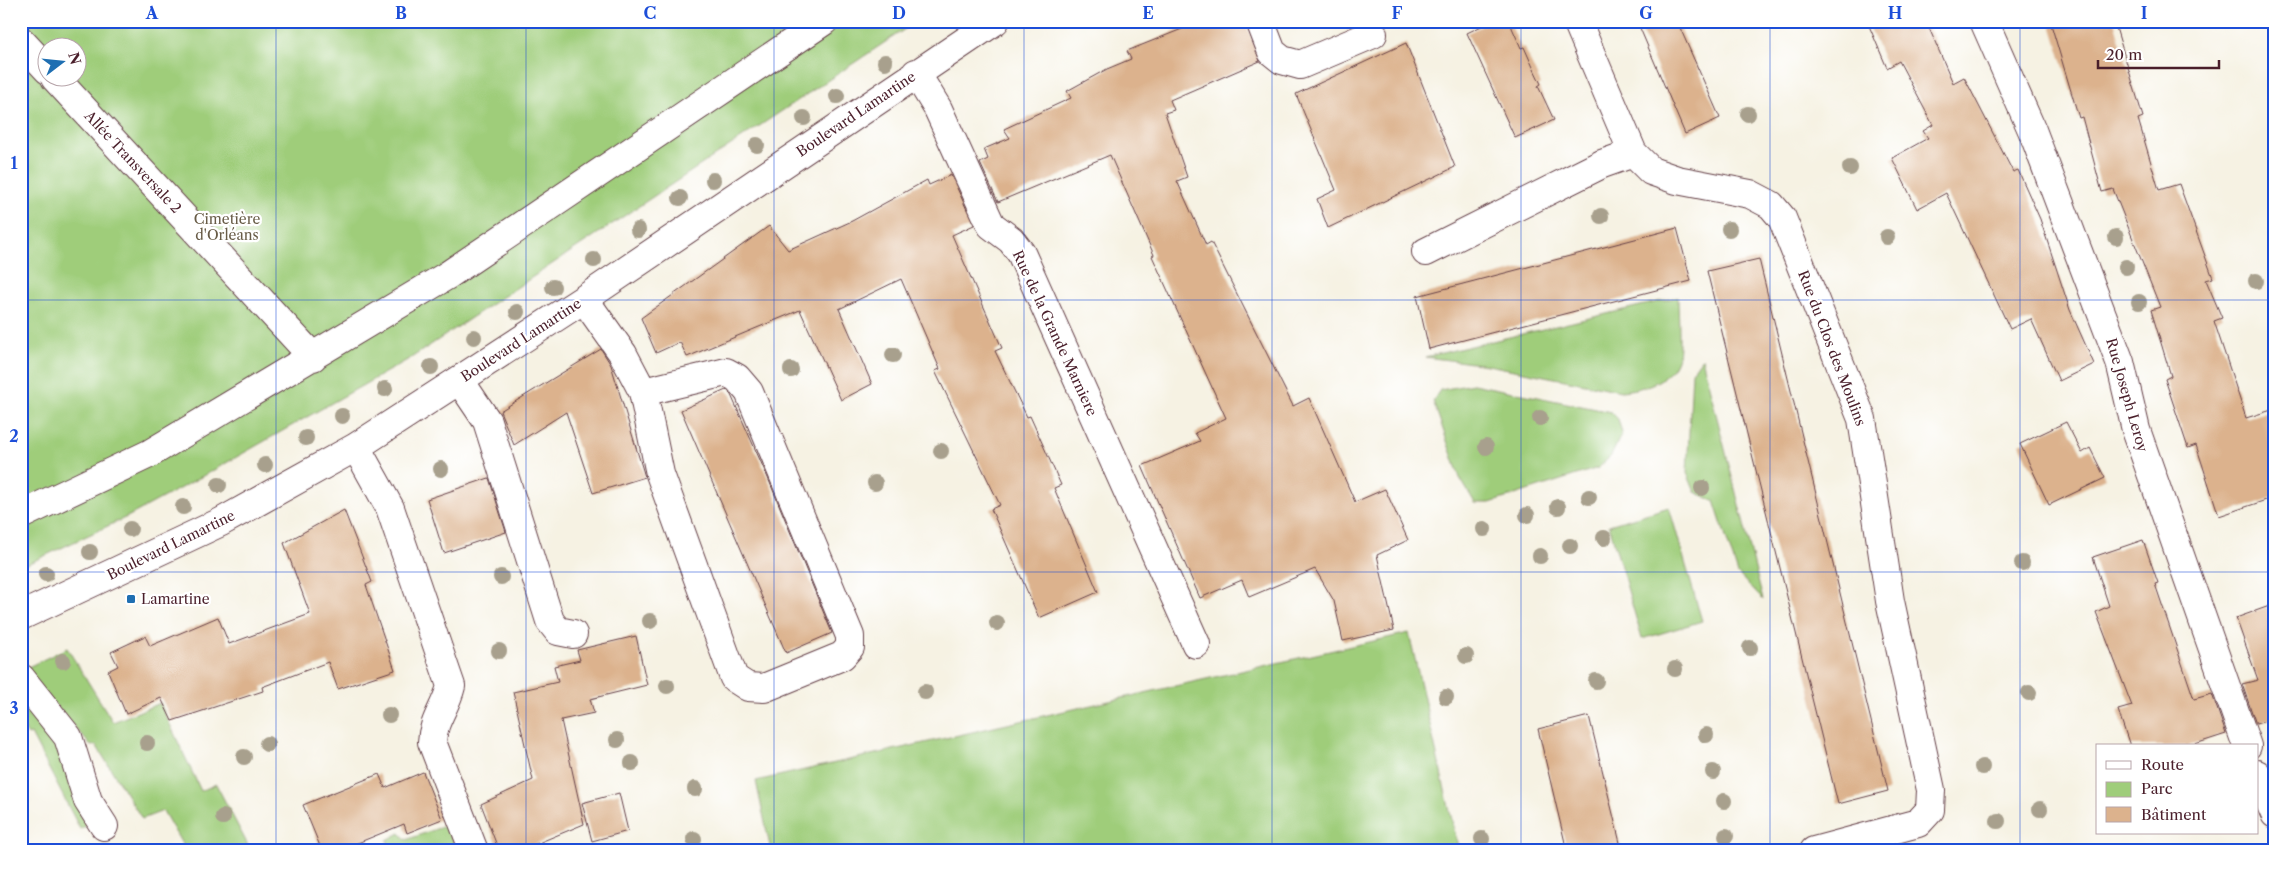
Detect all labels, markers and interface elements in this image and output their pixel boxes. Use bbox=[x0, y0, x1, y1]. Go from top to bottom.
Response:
text: A bbox=[145, 3, 159, 23]
text: B bbox=[395, 3, 407, 23]
text: C bbox=[644, 3, 656, 23]
text: D bbox=[892, 3, 906, 23]
text: E bbox=[1142, 3, 1154, 23]
text: F bbox=[1392, 3, 1403, 23]
text: G bbox=[1639, 3, 1653, 23]
text: H bbox=[1888, 3, 1902, 23]
text: I bbox=[2141, 3, 2148, 23]
north arrow bbox=[38, 38, 88, 88]
scale bar bbox=[2098, 38, 2220, 70]
text: 20 m bbox=[2106, 45, 2142, 64]
text: N bbox=[64, 50, 85, 67]
street label: Boulevard Lamartine bbox=[793, 67, 919, 161]
street label: Allée Transversale 2 bbox=[80, 106, 185, 217]
text: 1 bbox=[10, 153, 18, 173]
park label: Cimetière d'Orléans bbox=[194, 210, 260, 244]
street label: Rue de la Grande Marniere bbox=[1009, 247, 1101, 419]
street label: Rue du Clos des Moulins bbox=[1794, 268, 1870, 428]
street label: Boulevard Lamartine bbox=[457, 294, 585, 386]
street label: Rue Joseph Leroy bbox=[2102, 336, 2152, 454]
text: 2 bbox=[9, 426, 19, 446]
street label: Boulevard Lamartine bbox=[104, 506, 238, 584]
place label: Lamartine bbox=[141, 590, 210, 608]
marker: Lamartine bbox=[125, 593, 137, 605]
text: 3 bbox=[9, 698, 19, 718]
legend bbox=[2096, 744, 2258, 834]
text: Route bbox=[2141, 755, 2184, 774]
text: Parc bbox=[2141, 779, 2173, 798]
text: Bâtiment bbox=[2141, 805, 2207, 824]

